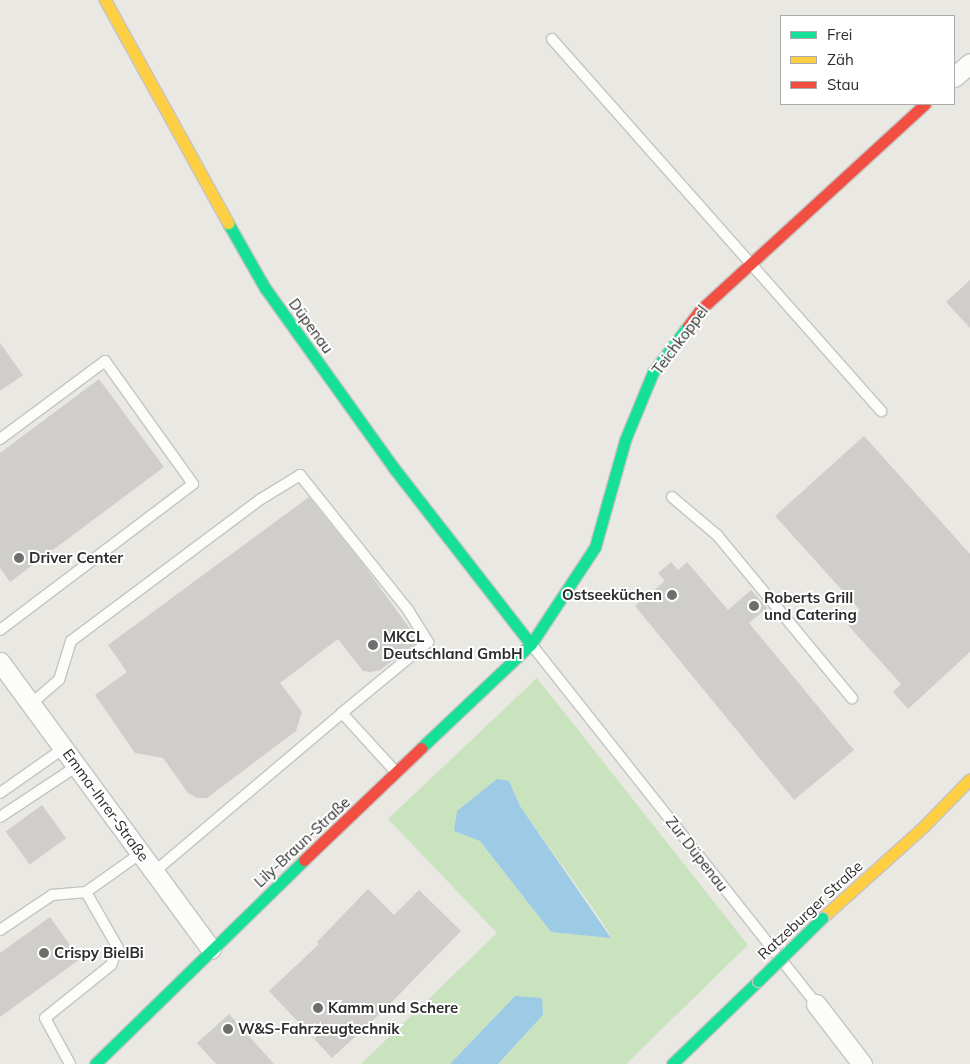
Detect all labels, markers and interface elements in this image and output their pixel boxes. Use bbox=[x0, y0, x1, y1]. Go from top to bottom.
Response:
legend bbox=[780, 15, 955, 105]
text: Frei bbox=[827, 25, 852, 44]
text: Zäh bbox=[827, 50, 854, 69]
text: Stau bbox=[827, 75, 859, 94]
street label: Düpenau bbox=[285, 295, 337, 357]
street label: Teichkoppel bbox=[648, 302, 712, 378]
place label: Driver Center bbox=[29, 549, 123, 567]
marker: Driver Center bbox=[13, 552, 25, 564]
place label: Ostseeküchen bbox=[562, 586, 662, 604]
place label: Roberts Grill und Catering bbox=[764, 588, 857, 623]
marker: Ostseeküchen bbox=[666, 589, 678, 601]
marker: Roberts Grill und Catering bbox=[748, 600, 760, 612]
place label: MKCL Deutschland GmbH bbox=[383, 627, 523, 662]
marker: MKCL Deutschland GmbH bbox=[367, 639, 379, 651]
street label: Emma-Ihrer-Straße bbox=[59, 745, 153, 865]
street label: Lily-Braun-Straße bbox=[250, 793, 354, 891]
street label: Zur Düpenau bbox=[662, 813, 732, 895]
street label: Ratzeburger Straße bbox=[754, 857, 866, 963]
place label: Crispy BielBi bbox=[54, 944, 144, 962]
marker: Crispy BielBi bbox=[38, 947, 50, 959]
place label: Kamm und Schere bbox=[328, 999, 458, 1017]
marker: Kamm und Schere bbox=[312, 1002, 324, 1014]
place label: W&S-Fahrzeugtechnik bbox=[238, 1020, 399, 1038]
marker: W&S-Fahrzeugtechnik bbox=[222, 1023, 234, 1035]

